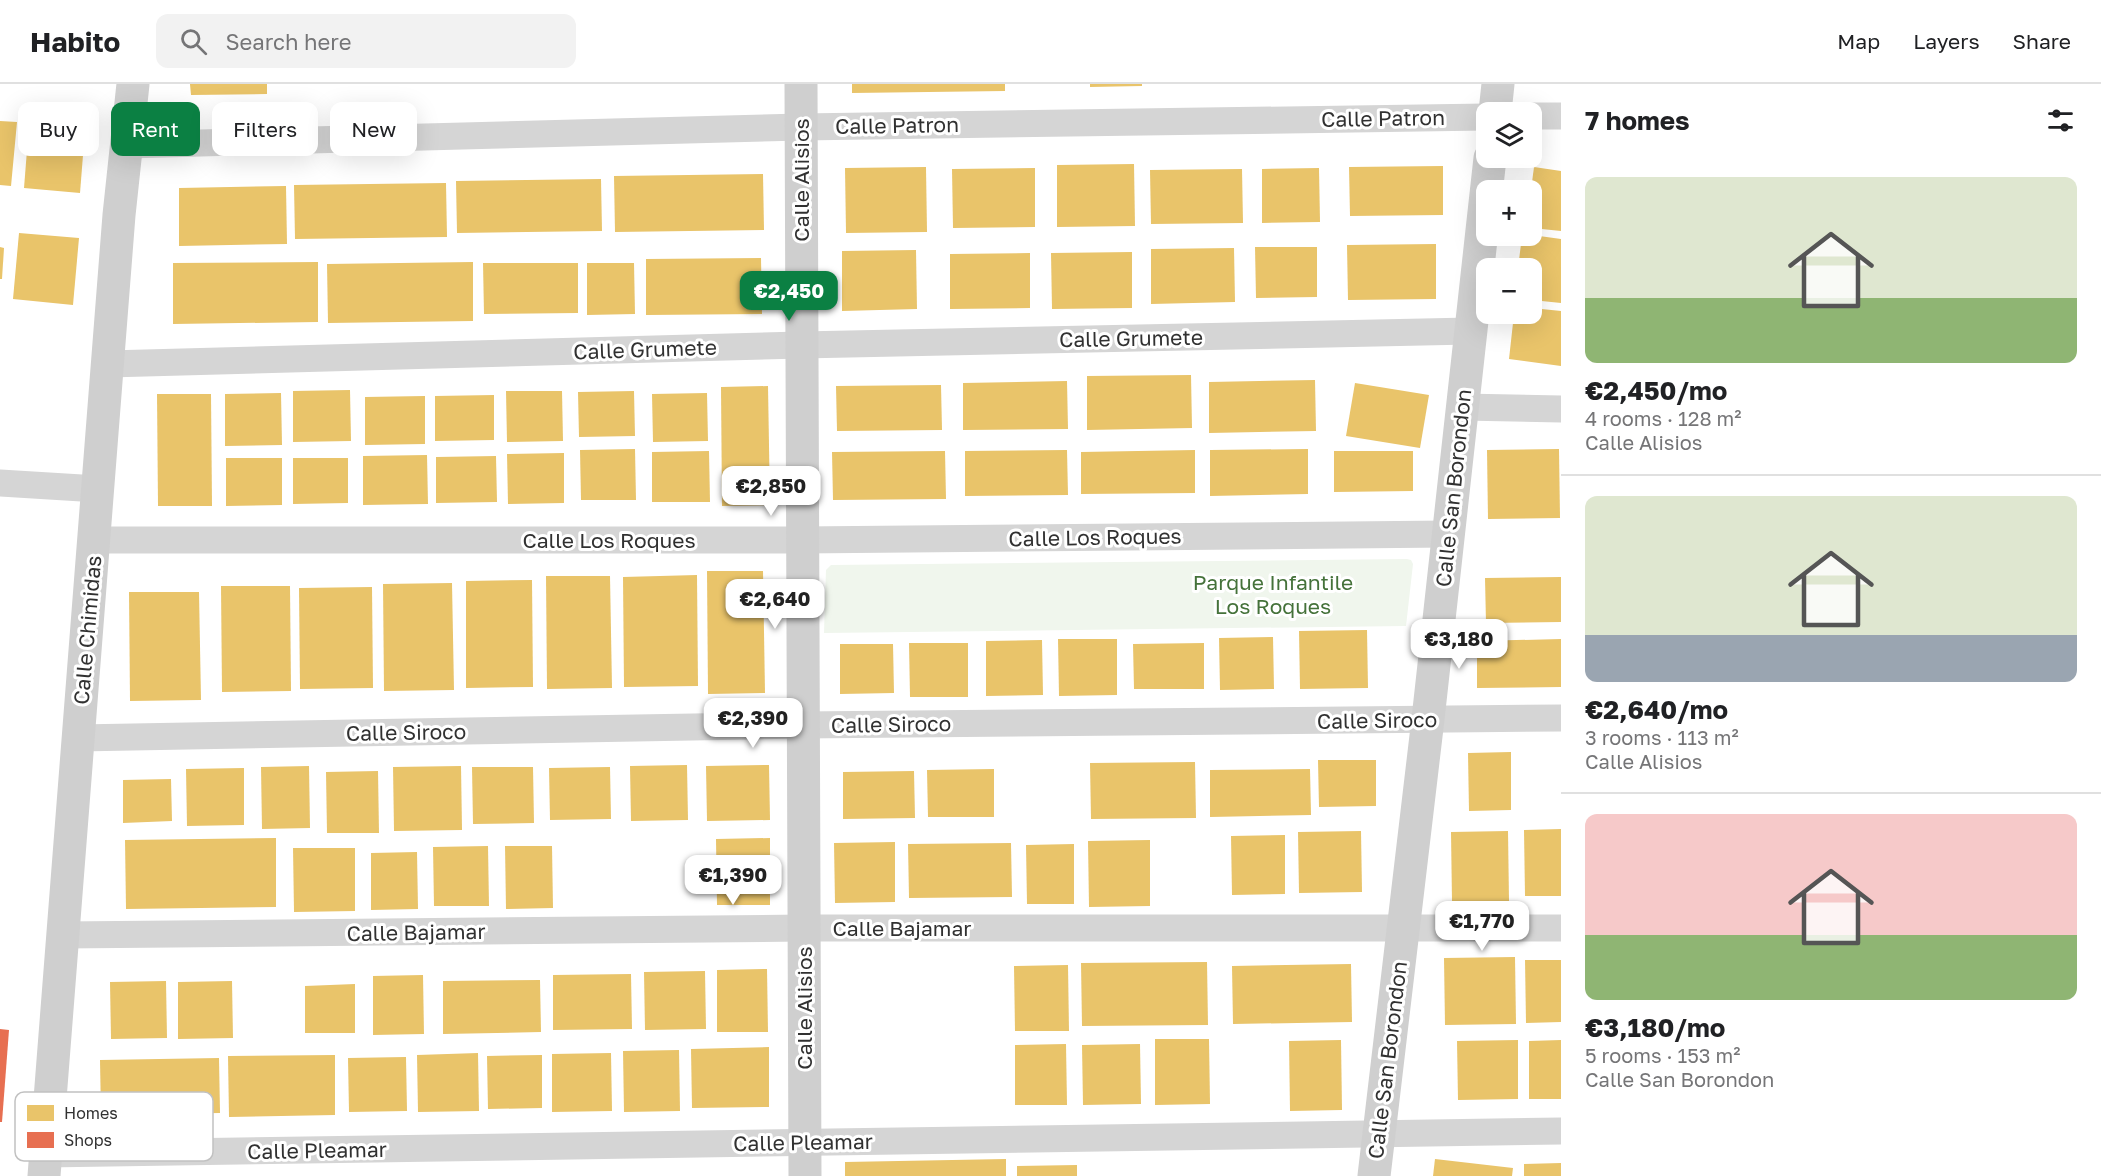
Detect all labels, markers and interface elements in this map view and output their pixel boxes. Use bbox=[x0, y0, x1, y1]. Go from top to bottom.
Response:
search box bbox=[156, 14, 576, 68]
text: Habito bbox=[30, 25, 120, 58]
icon: search bbox=[177, 25, 210, 58]
text: Search here bbox=[225, 28, 351, 55]
text: Map bbox=[1837, 28, 1880, 54]
text: Layers bbox=[1913, 28, 1980, 54]
text: Share bbox=[2013, 28, 2071, 54]
chip: Buy bbox=[18, 102, 99, 156]
chip: Rent bbox=[111, 102, 200, 156]
chip: Filters bbox=[212, 102, 318, 156]
chip: New bbox=[330, 102, 417, 156]
map controls bbox=[1476, 102, 1542, 324]
button: layers bbox=[1476, 102, 1542, 168]
street label: Calle Patron bbox=[1321, 104, 1445, 132]
icon: filters bbox=[2044, 104, 2077, 137]
text: 7 homes bbox=[1585, 105, 1690, 136]
street label: Calle Patron bbox=[835, 111, 959, 139]
street label: Calle Alisios bbox=[788, 118, 814, 242]
button: + bbox=[1476, 180, 1542, 246]
icon: home bbox=[1777, 216, 1885, 324]
button: − bbox=[1476, 258, 1542, 324]
pin: €2,450 bbox=[740, 271, 838, 322]
text: €2,450 bbox=[754, 278, 824, 302]
street label: Calle Grumete bbox=[1059, 324, 1203, 352]
street label: Calle Grumete bbox=[573, 333, 717, 365]
text: €2,450/mo bbox=[1585, 375, 1727, 406]
street label: Calle San Borondon bbox=[1430, 388, 1476, 588]
text: 4 rooms · 128 m² bbox=[1585, 406, 1742, 430]
text: Calle Alisios bbox=[1585, 430, 1702, 454]
pin: €2,850 bbox=[722, 466, 820, 517]
text: €2,850 bbox=[736, 473, 806, 497]
street label: Calle Los Roques bbox=[1008, 522, 1182, 552]
street label: Calle Los Roques bbox=[522, 527, 696, 553]
icon: home bbox=[1777, 535, 1885, 643]
street label: Calle Chimidas bbox=[68, 554, 106, 706]
park label: Parque Infantile Los Roques bbox=[1193, 569, 1353, 619]
pin: €2,640 bbox=[726, 579, 824, 630]
text: €2,640 bbox=[740, 586, 810, 610]
pin: €3,180 bbox=[1410, 619, 1508, 670]
text: €3,180 bbox=[1425, 626, 1493, 650]
text: €2,640/mo bbox=[1585, 694, 1728, 725]
pin: €2,390 bbox=[704, 698, 802, 749]
text: €2,390 bbox=[718, 705, 788, 729]
street label: Calle Siroco bbox=[1317, 706, 1437, 734]
street label: Calle Siroco bbox=[831, 710, 951, 738]
street label: Calle Siroco bbox=[346, 718, 466, 746]
text: 3 rooms · 113 m² bbox=[1585, 725, 1739, 749]
text: Calle Alisios bbox=[1585, 749, 1702, 773]
icon: home bbox=[1777, 853, 1885, 961]
pin: €1,390 bbox=[684, 855, 782, 906]
text: €1,390 bbox=[699, 862, 767, 886]
pin: €1,770 bbox=[1433, 901, 1531, 952]
text: €1,770 bbox=[1449, 908, 1515, 932]
street label: Calle Bajamar bbox=[833, 915, 971, 941]
street label: Calle Bajamar bbox=[346, 918, 486, 946]
street label: Calle Alisios bbox=[791, 946, 817, 1070]
street label: Calle San Borondon bbox=[1362, 960, 1412, 1160]
text: €3,180/mo bbox=[1585, 1012, 1725, 1043]
text: 5 rooms · 153 m² bbox=[1585, 1043, 1740, 1067]
text: Calle San Borondon bbox=[1585, 1067, 1774, 1091]
legend bbox=[15, 1092, 213, 1161]
text: Homes bbox=[64, 1103, 118, 1123]
street label: Calle Pleamar bbox=[733, 1128, 873, 1156]
text: Shops bbox=[64, 1130, 112, 1150]
street label: Calle Pleamar bbox=[247, 1136, 387, 1164]

